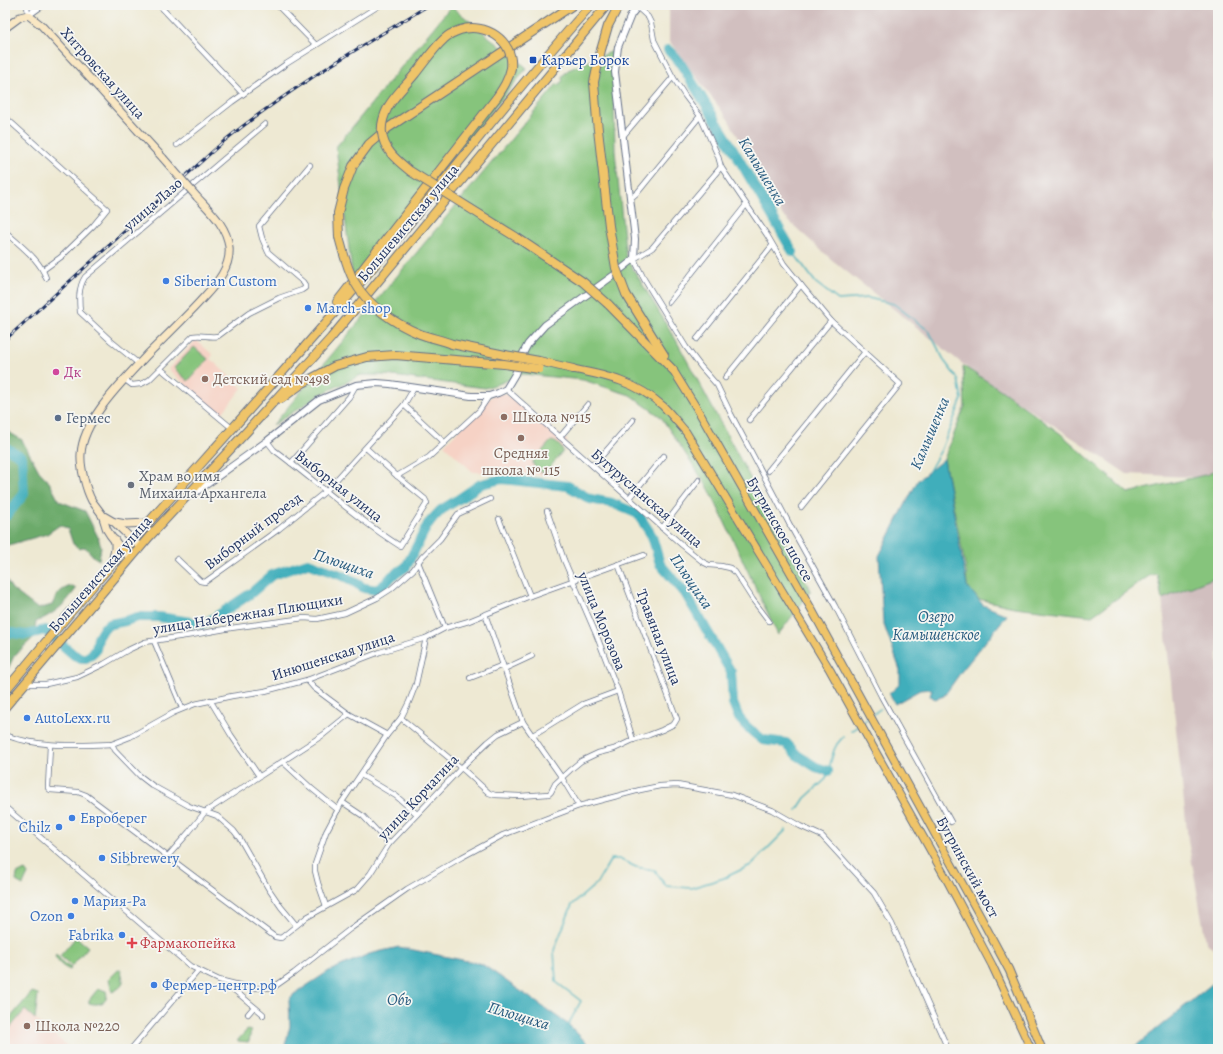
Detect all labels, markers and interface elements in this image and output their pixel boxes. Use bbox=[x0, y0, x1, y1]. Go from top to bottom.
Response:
street label: Хитровская улица bbox=[56, 23, 150, 123]
place label: Карьер Борок bbox=[541, 50, 629, 70]
marker: Карьер Борок bbox=[528, 55, 538, 65]
water label: Камышенка bbox=[733, 133, 791, 210]
street label: Большевистская улица bbox=[353, 160, 463, 286]
street label: улица Лазо bbox=[119, 173, 187, 236]
place label: Siberian Custom bbox=[174, 271, 277, 291]
marker: Siberian Custom bbox=[161, 276, 171, 286]
place label: March-shop bbox=[316, 298, 391, 318]
marker: March-shop bbox=[303, 303, 313, 313]
place label: Дк bbox=[64, 362, 82, 382]
marker: Дк bbox=[51, 367, 61, 377]
place label: Детский сад №498 bbox=[213, 369, 330, 389]
marker: Детский сад №498 bbox=[200, 374, 210, 384]
water label: Камышенка bbox=[905, 394, 955, 473]
place label: Школа №115 bbox=[512, 407, 591, 427]
place label: Гермес bbox=[66, 408, 110, 428]
marker: Школа №115 bbox=[499, 412, 509, 422]
marker: Гермес bbox=[53, 413, 63, 423]
marker: Средняя школа № 115 bbox=[516, 433, 526, 443]
place label: Средняя школа № 115 bbox=[482, 443, 560, 480]
street label: Бугурусланская улица bbox=[587, 444, 707, 552]
street label: Выборная улица bbox=[291, 445, 387, 527]
place label: Храм во имя Михаила Архангела bbox=[139, 466, 267, 503]
street label: Бугринское шоссе bbox=[742, 473, 818, 585]
marker: Храм во имя Михаила Архангела bbox=[126, 480, 136, 490]
street label: Выборный проезд bbox=[200, 488, 306, 574]
street label: Большевистская улица bbox=[44, 511, 156, 636]
water label: Плющиха bbox=[310, 543, 377, 585]
water label: Плющиха bbox=[664, 549, 718, 614]
street label: улица Морозова bbox=[573, 568, 631, 673]
street label: Травяная улица bbox=[632, 586, 686, 688]
street label: улица Набережная Плющихи bbox=[151, 589, 345, 639]
water label: Озеро Камышенское bbox=[892, 606, 980, 646]
street label: Инюшенская улица bbox=[269, 627, 397, 685]
place label: AutoLexx.ru bbox=[34, 708, 111, 728]
marker: AutoLexx.ru bbox=[22, 713, 32, 723]
street label: улица Корчагина bbox=[372, 750, 463, 845]
place label: Евроберег bbox=[80, 808, 147, 828]
marker: Евроберег bbox=[67, 813, 77, 823]
street label: Бугринский мост bbox=[932, 813, 1004, 922]
place label: Chilz bbox=[19, 817, 51, 837]
marker: Chilz bbox=[54, 822, 64, 832]
place label: Sibbrewery bbox=[110, 848, 180, 868]
marker: Sibbrewery bbox=[97, 853, 107, 863]
place label: Мария-Ра bbox=[83, 891, 147, 911]
marker: Мария-Ра bbox=[70, 896, 80, 906]
place label: Ozon bbox=[30, 906, 63, 926]
marker: Ozon bbox=[66, 911, 76, 921]
place label: Fabrika bbox=[68, 925, 114, 945]
marker: Fabrika bbox=[117, 930, 127, 940]
place label: Фармакопейка bbox=[140, 933, 236, 953]
marker: Фармакопейка bbox=[127, 938, 137, 948]
place label: Фермер-центр.рф bbox=[162, 975, 277, 995]
marker: Фермер-центр.рф bbox=[149, 980, 159, 990]
water label: Обь bbox=[387, 989, 411, 1011]
water label: Плющиха bbox=[485, 996, 552, 1036]
place label: Школа №220 bbox=[35, 1016, 120, 1036]
marker: Школа №220 bbox=[22, 1021, 32, 1031]

